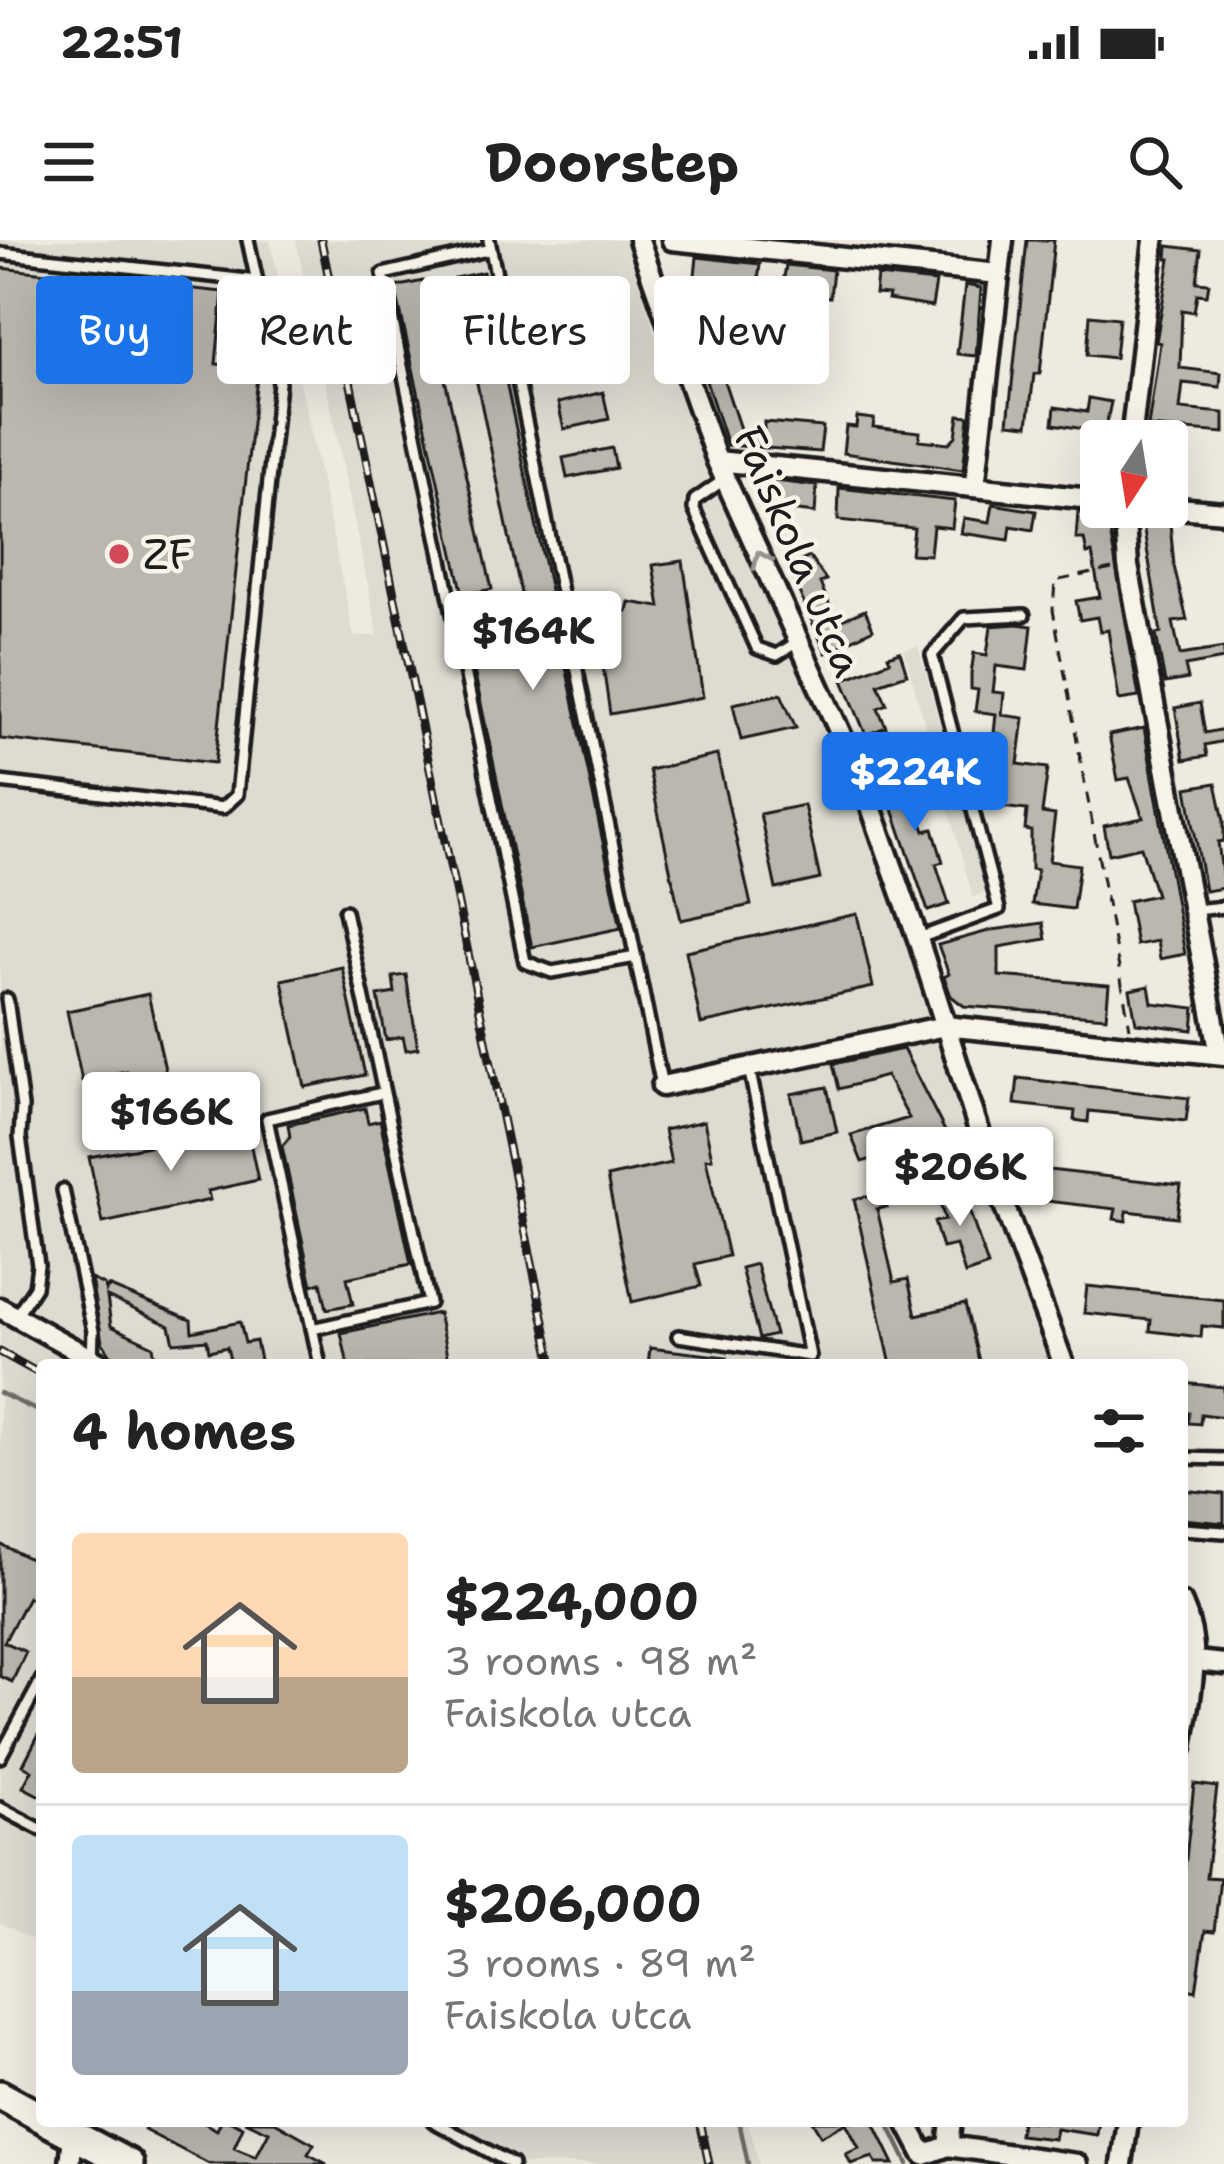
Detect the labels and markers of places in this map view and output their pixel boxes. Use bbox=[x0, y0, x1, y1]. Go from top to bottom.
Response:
place label: ZF bbox=[143, 526, 192, 582]
marker: ZF bbox=[106, 541, 132, 567]
pin: $164K bbox=[449, 591, 617, 693]
pin: $224K bbox=[831, 732, 999, 834]
pin: $166K bbox=[87, 1072, 255, 1174]
pin: $206K bbox=[876, 1127, 1044, 1229]

